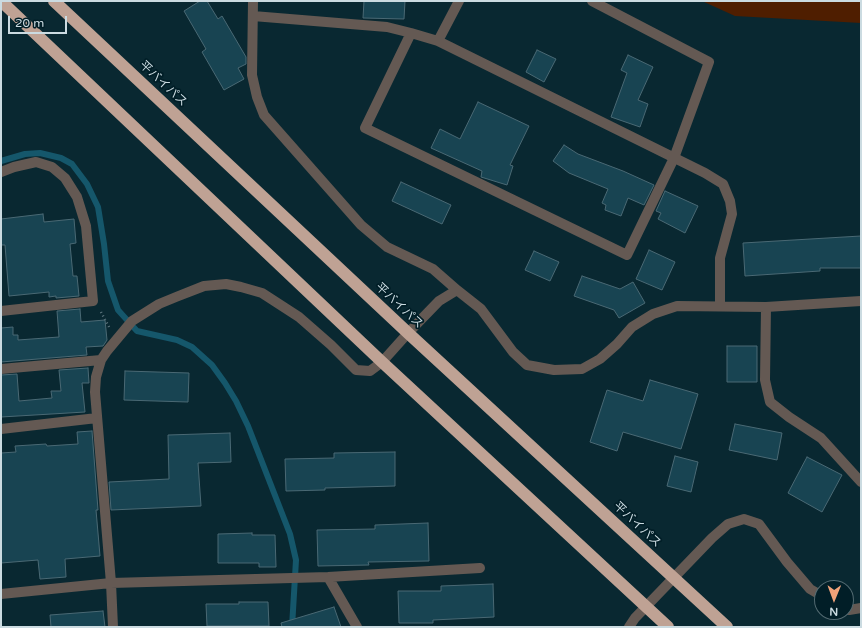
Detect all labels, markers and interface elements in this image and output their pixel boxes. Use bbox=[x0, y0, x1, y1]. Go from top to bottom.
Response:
scale bar bbox=[10, 8, 69, 34]
text: 20 m bbox=[15, 16, 44, 30]
street label: 平バイパス bbox=[136, 58, 190, 110]
street label: 平バイパス bbox=[372, 280, 426, 332]
street label: 平バイパス bbox=[610, 499, 664, 551]
north arrow bbox=[814, 580, 854, 620]
text: N bbox=[829, 605, 838, 618]

